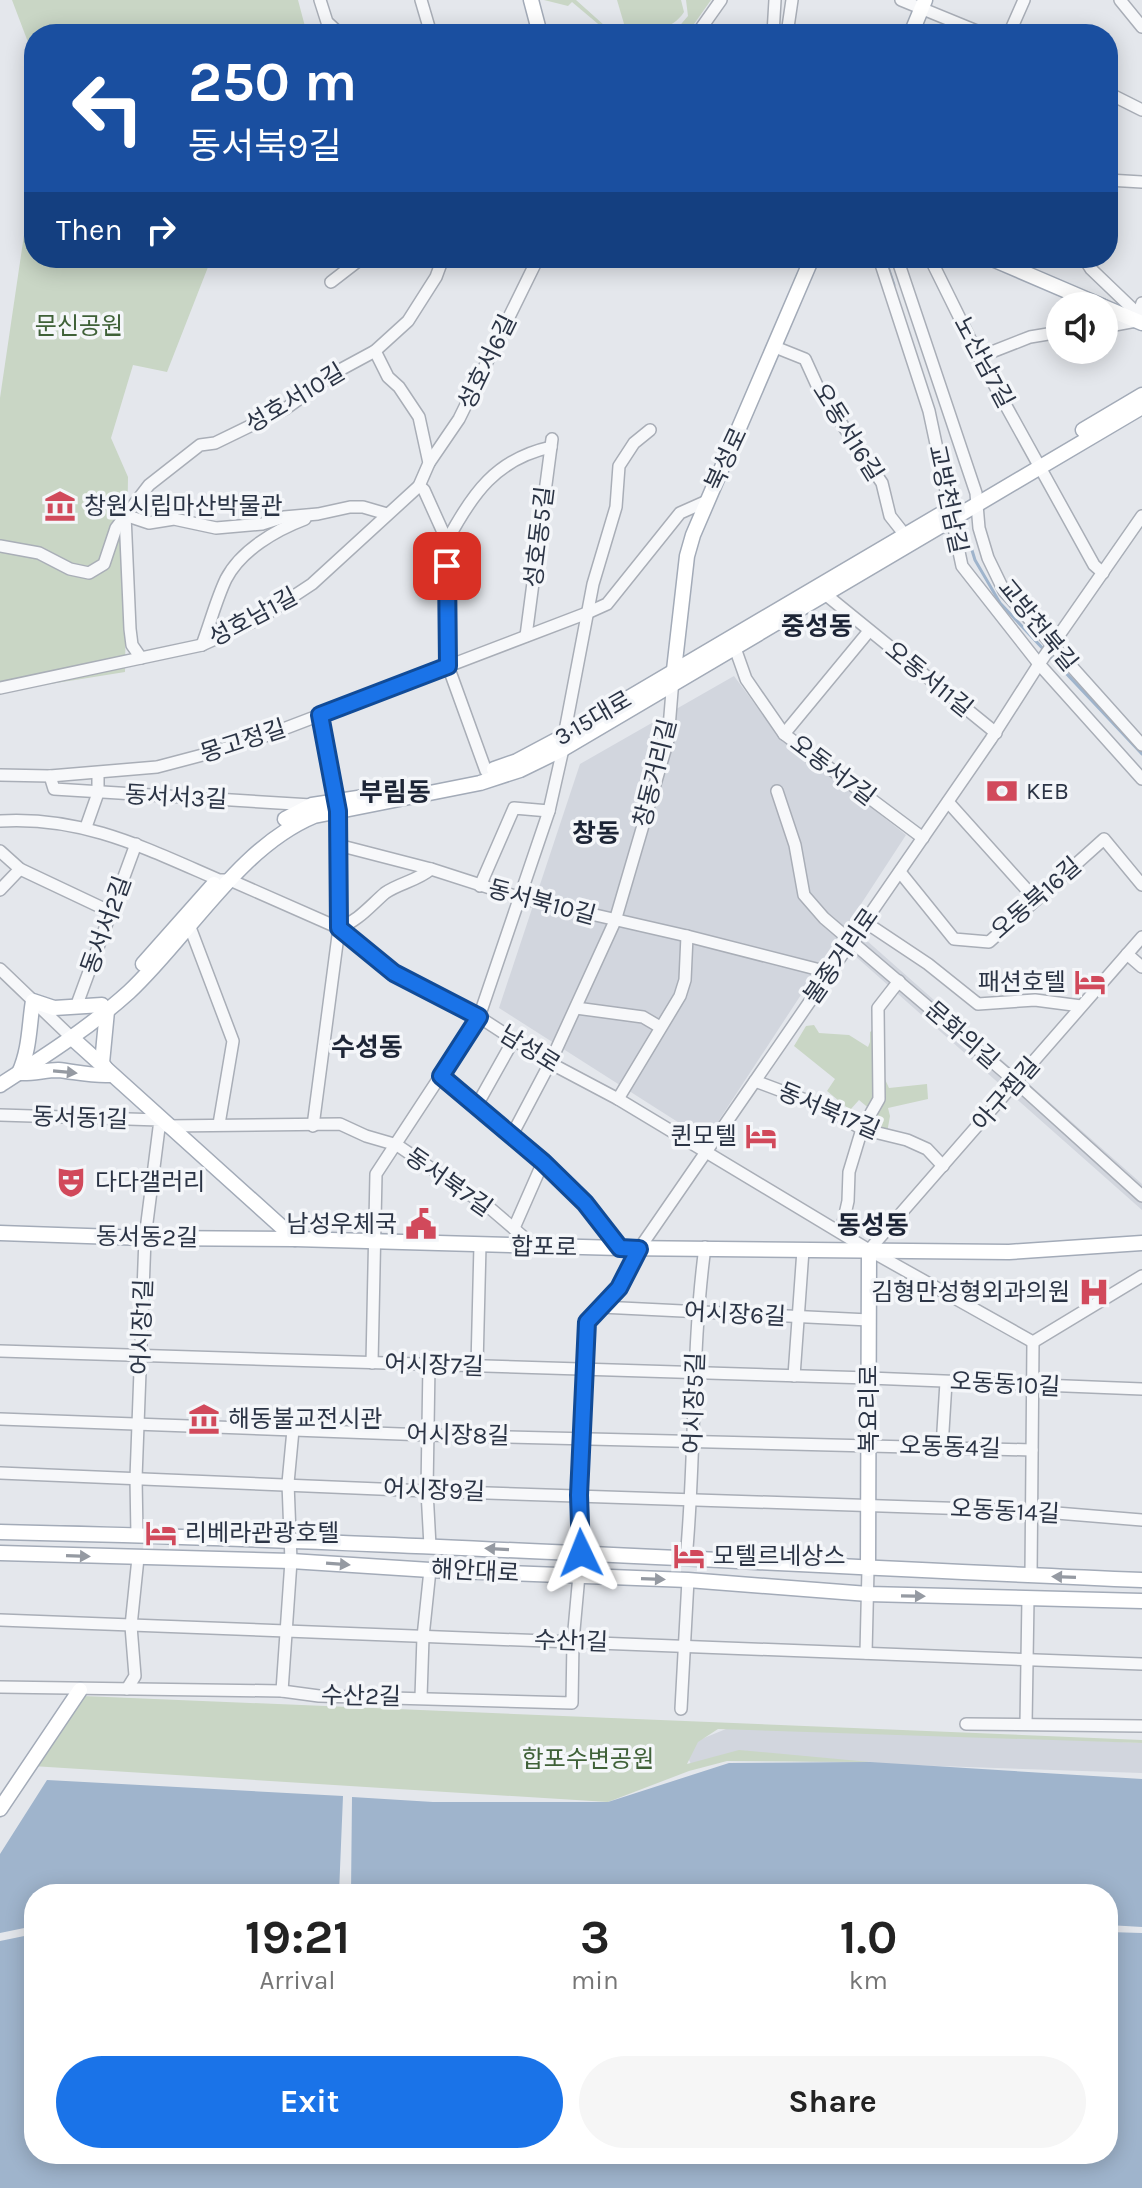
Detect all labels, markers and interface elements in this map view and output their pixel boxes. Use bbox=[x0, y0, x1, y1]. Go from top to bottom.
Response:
text: 250 m bbox=[188, 49, 357, 114]
icon: left bbox=[56, 56, 160, 160]
text: 동서북9길 bbox=[188, 125, 341, 167]
icon: right bbox=[139, 208, 183, 252]
text: Then bbox=[56, 212, 123, 248]
map controls bbox=[1046, 292, 1118, 364]
button: sound bbox=[1046, 292, 1118, 364]
street label: 성호서6길 bbox=[452, 310, 522, 414]
street label: 노산남7길 bbox=[948, 311, 1020, 413]
park label: 문신공원 bbox=[35, 312, 123, 340]
street label: 성호서10길 bbox=[240, 358, 350, 438]
street label: 오동서16길 bbox=[807, 378, 889, 486]
street label: 북성로 bbox=[699, 423, 753, 495]
street label: 교방천남길 bbox=[923, 442, 973, 556]
street label: 성호동5길 bbox=[519, 485, 559, 589]
museum icon: 창원시립마산박물관 bbox=[43, 489, 77, 523]
place label: 창원시립마산박물관 bbox=[84, 492, 283, 520]
pin bbox=[413, 532, 481, 600]
icon: arrive bbox=[425, 544, 469, 588]
street label: 교방천북길 bbox=[992, 573, 1084, 677]
street label: 성호남1길 bbox=[204, 582, 302, 652]
district label: 중성동 bbox=[781, 611, 853, 642]
street label: 오동서11길 bbox=[880, 635, 978, 723]
street label: 3·15대로 bbox=[550, 685, 636, 751]
street label: 몽고정길 bbox=[197, 714, 289, 768]
street label: 창동거리길 bbox=[628, 716, 682, 830]
street label: 오동서7길 bbox=[785, 729, 881, 811]
bank icon: KEB bbox=[985, 774, 1019, 808]
district label: 부림동 bbox=[359, 777, 431, 808]
place label: KEB bbox=[1026, 777, 1069, 805]
street label: 동서서3길 bbox=[124, 780, 228, 814]
district label: 창동 bbox=[572, 818, 620, 849]
street label: 오동북16길 bbox=[985, 851, 1087, 945]
street label: 동서서2길 bbox=[75, 872, 137, 978]
street label: 동서북10길 bbox=[485, 874, 599, 930]
street label: 불종거리로 bbox=[798, 903, 884, 1009]
hotel icon: 패션호텔 bbox=[1073, 965, 1107, 999]
place label: 패션호텔 bbox=[978, 968, 1066, 996]
street label: 문화의길 bbox=[919, 995, 1005, 1075]
street label: 남성로 bbox=[494, 1020, 566, 1078]
district label: 수성동 bbox=[331, 1032, 403, 1063]
street label: 아구찜길 bbox=[966, 1051, 1046, 1137]
one-way arrow bbox=[53, 1066, 78, 1079]
street label: 동서북17길 bbox=[774, 1077, 884, 1145]
street label: 동서동1길 bbox=[31, 1102, 129, 1134]
hotel icon: 퀸모텔 bbox=[744, 1119, 778, 1153]
place label: 퀸모텔 bbox=[671, 1122, 737, 1150]
street label: 동서북7길 bbox=[400, 1142, 498, 1222]
theatre icon: 다다갤러리 bbox=[54, 1165, 88, 1199]
place label: 다다갤러리 bbox=[95, 1168, 205, 1196]
public building icon: 남성우체국 bbox=[404, 1207, 438, 1241]
place label: 남성우체국 bbox=[287, 1210, 397, 1238]
district label: 동성동 bbox=[837, 1210, 909, 1241]
street label: 동서동2길 bbox=[96, 1222, 198, 1252]
street label: 합포로 bbox=[511, 1232, 577, 1262]
hospital icon: 김형만성형외과의원 bbox=[1077, 1275, 1111, 1309]
street label: 어시장1길 bbox=[126, 1278, 158, 1376]
place label: 김형만성형외과의원 bbox=[871, 1278, 1070, 1306]
street label: 어시장6길 bbox=[683, 1297, 787, 1331]
street label: 어시장7길 bbox=[384, 1349, 484, 1381]
street label: 어시장5길 bbox=[678, 1352, 710, 1454]
street label: 복요리로 bbox=[855, 1365, 883, 1453]
street label: 오동동10길 bbox=[949, 1367, 1061, 1401]
museum icon: 해동불교전시관 bbox=[187, 1402, 221, 1436]
place label: 해동불교전시관 bbox=[228, 1405, 383, 1433]
street label: 어시장8길 bbox=[406, 1420, 510, 1450]
street label: 오동동4길 bbox=[899, 1431, 1001, 1463]
street label: 어시장9길 bbox=[382, 1474, 486, 1506]
street label: 오동동14길 bbox=[950, 1494, 1060, 1528]
position arrow bbox=[539, 1511, 623, 1595]
hotel icon: 리베라관광호텔 bbox=[144, 1516, 178, 1550]
place label: 리베라관광호텔 bbox=[185, 1519, 340, 1547]
hotel icon: 모텔르네상스 bbox=[672, 1539, 706, 1573]
one-way arrow bbox=[484, 1542, 509, 1555]
place label: 모텔르네상스 bbox=[713, 1542, 845, 1570]
one-way arrow bbox=[66, 1550, 91, 1563]
street label: 해안대로 bbox=[430, 1555, 520, 1587]
one-way arrow bbox=[326, 1558, 351, 1571]
one-way arrow bbox=[1051, 1570, 1076, 1583]
one-way arrow bbox=[641, 1572, 666, 1585]
one-way arrow bbox=[901, 1589, 926, 1602]
street label: 수산1길 bbox=[533, 1626, 609, 1656]
street label: 수산2길 bbox=[321, 1681, 401, 1711]
park label: 합포수변공원 bbox=[522, 1745, 654, 1773]
text: 19:21 bbox=[245, 1909, 350, 1965]
text: 3 bbox=[580, 1909, 610, 1965]
text: 1.0 bbox=[839, 1909, 897, 1965]
text: Arrival bbox=[259, 1965, 336, 1996]
text: min bbox=[571, 1965, 619, 1996]
text: km bbox=[849, 1965, 888, 1996]
button: Exit bbox=[56, 2056, 563, 2148]
button: Share bbox=[579, 2056, 1086, 2148]

